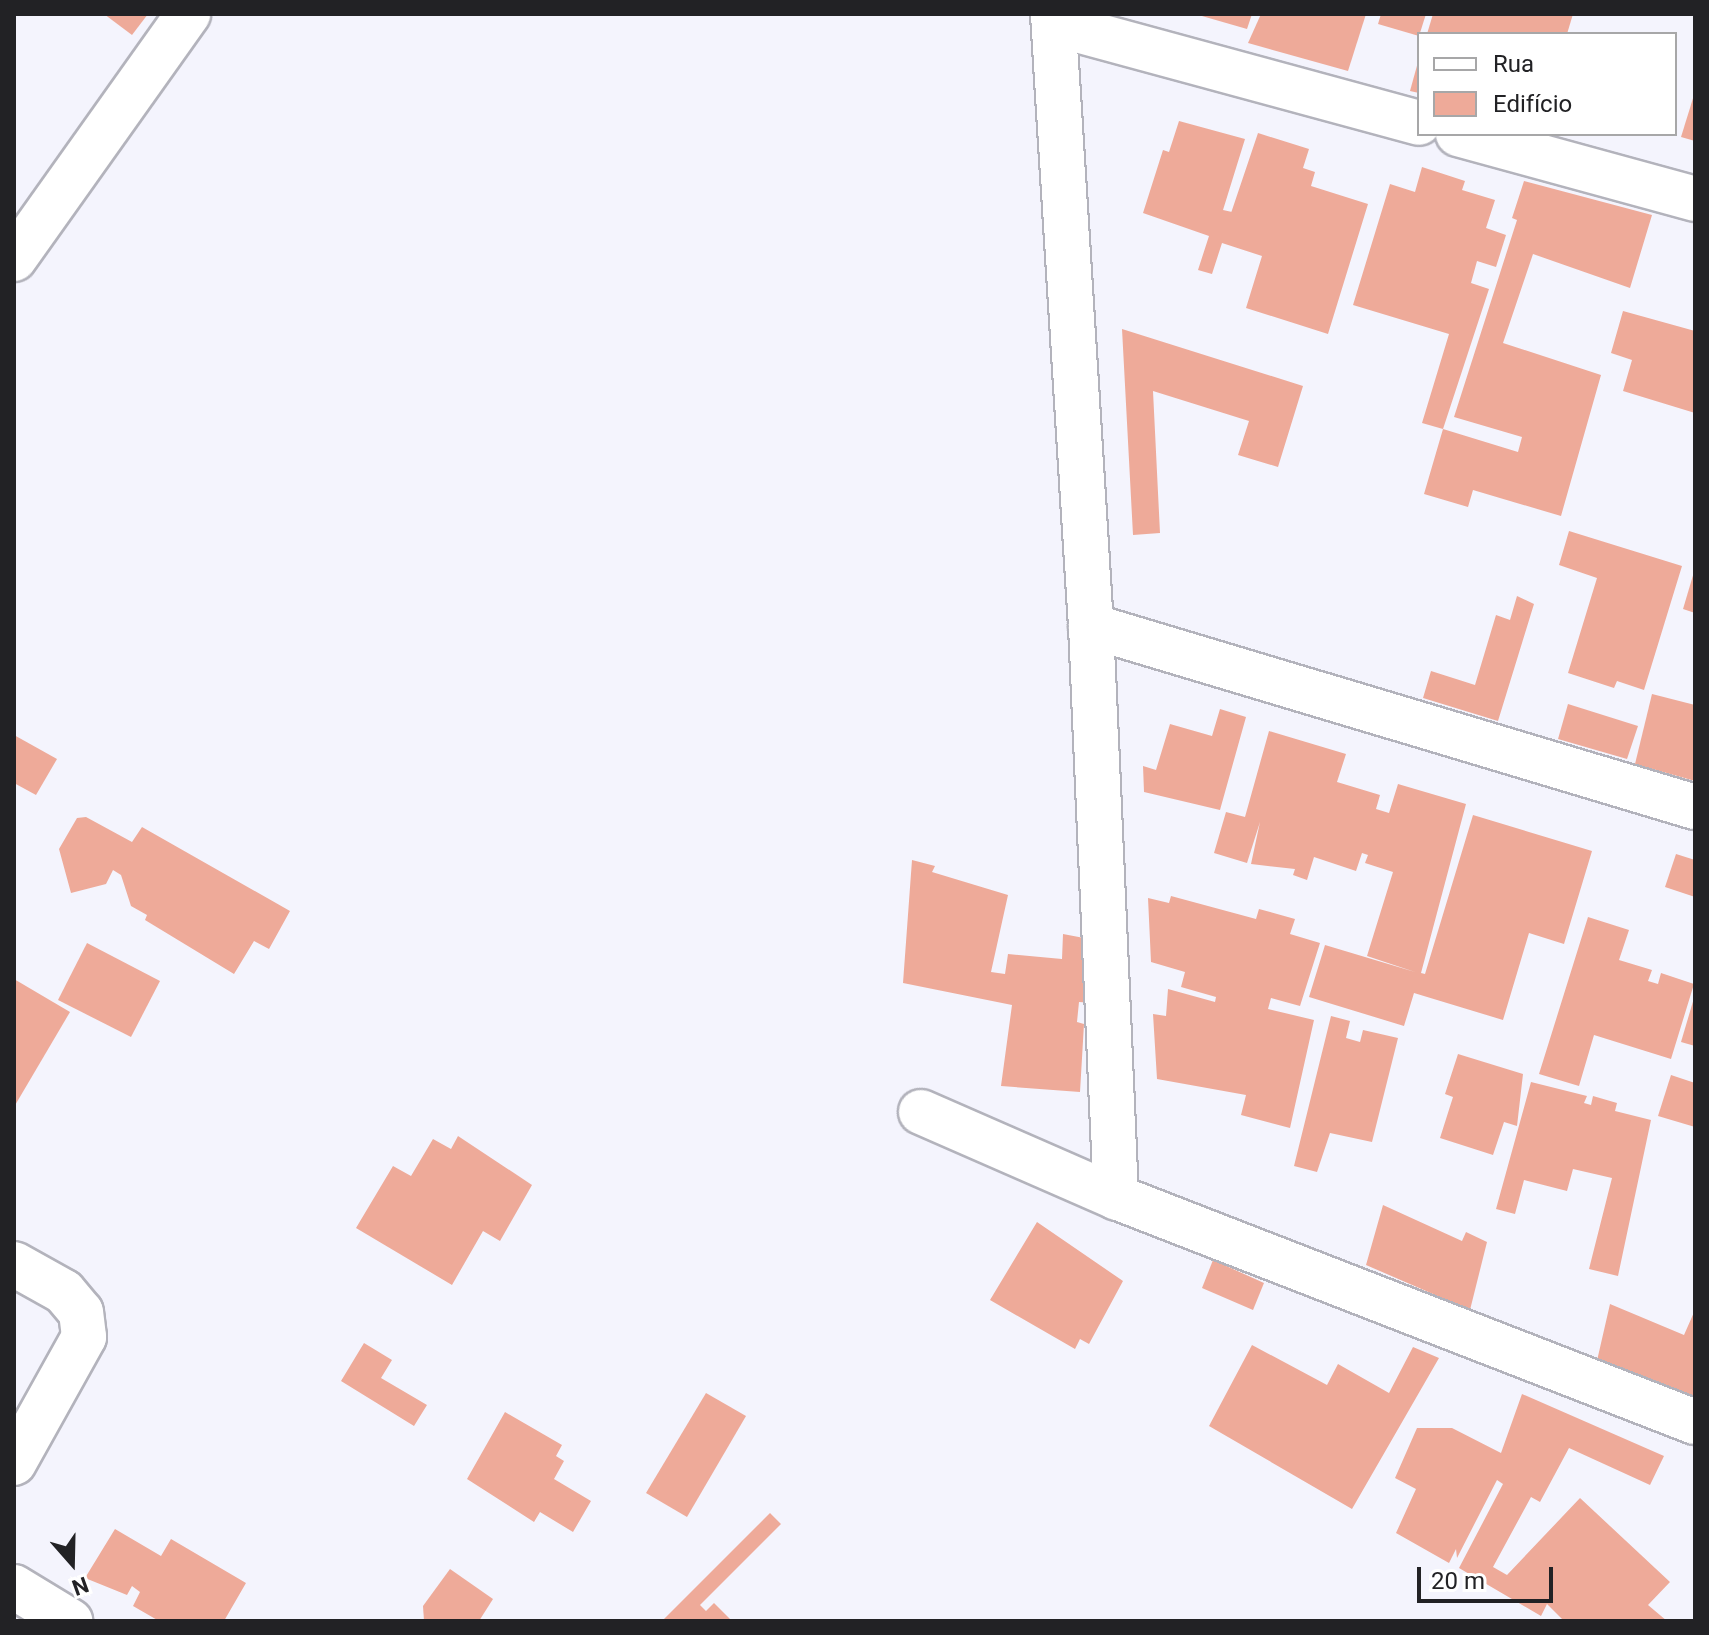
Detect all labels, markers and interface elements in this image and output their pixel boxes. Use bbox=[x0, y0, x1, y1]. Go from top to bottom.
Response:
legend bbox=[1417, 32, 1677, 136]
text: Rua bbox=[1493, 50, 1534, 78]
text: Edifício bbox=[1493, 90, 1572, 118]
north arrow bbox=[32, 1523, 112, 1603]
scale bar bbox=[1421, 1551, 1557, 1601]
text: 20 m bbox=[1431, 1567, 1485, 1595]
text: N bbox=[69, 1572, 92, 1600]

